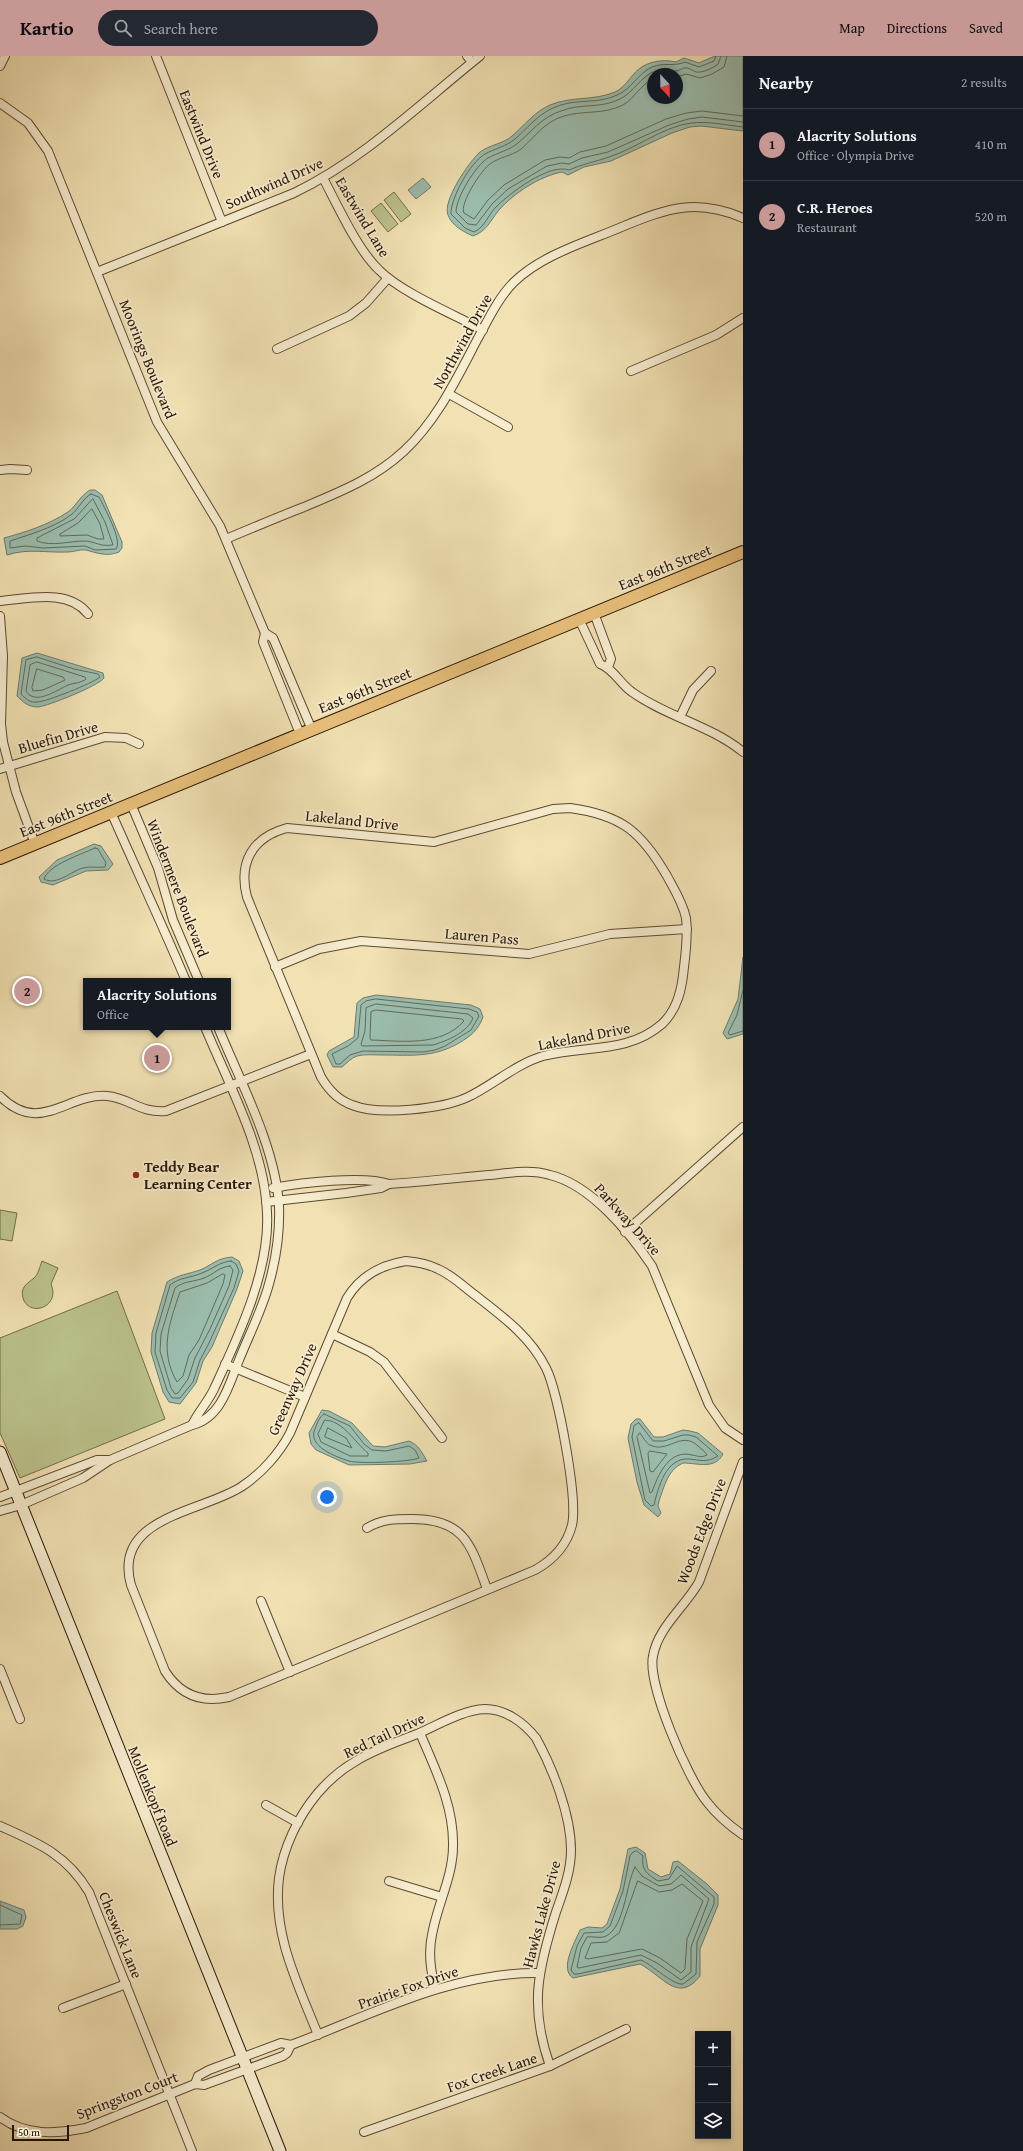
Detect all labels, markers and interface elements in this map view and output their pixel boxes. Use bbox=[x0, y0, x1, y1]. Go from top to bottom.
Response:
search box bbox=[98, 10, 378, 46]
text: Kartio bbox=[20, 14, 74, 42]
icon: search bbox=[112, 17, 134, 39]
text: Search here bbox=[144, 18, 218, 39]
text: Map bbox=[839, 18, 865, 38]
text: Directions bbox=[887, 18, 947, 38]
text: Saved bbox=[969, 18, 1003, 38]
north arrow bbox=[647, 68, 683, 104]
text: Nearby bbox=[759, 70, 813, 95]
text: 2 results bbox=[961, 73, 1007, 92]
street label: Eastwind Drive bbox=[175, 86, 229, 182]
text: Alacrity Solutions bbox=[797, 125, 917, 146]
text: 1 bbox=[769, 135, 775, 154]
text: 410 m bbox=[975, 135, 1007, 154]
text: Office · Olympia Drive bbox=[797, 146, 914, 165]
street label: Southwind Drive bbox=[222, 152, 326, 214]
street label: Eastwind Lane bbox=[331, 173, 395, 261]
text: C.R. Heroes bbox=[797, 197, 873, 218]
text: 2 bbox=[769, 207, 775, 226]
text: 520 m bbox=[975, 207, 1007, 226]
text: Restaurant bbox=[797, 218, 857, 237]
street label: Northwind Drive bbox=[427, 290, 497, 392]
street label: Moorings Boulevard bbox=[114, 296, 182, 422]
street label: East 96th Street bbox=[615, 539, 715, 595]
street label: East 96th Street bbox=[315, 662, 415, 718]
street label: Bluefin Drive bbox=[16, 716, 100, 758]
street label: East 96th Street bbox=[16, 786, 116, 842]
street label: Lakeland Drive bbox=[304, 805, 400, 835]
street label: Windermere Boulevard bbox=[142, 816, 214, 960]
street label: Lauren Pass bbox=[444, 922, 520, 950]
pin: 2 bbox=[14, 976, 40, 1006]
popup bbox=[83, 978, 231, 1030]
text: Alacrity Solutions bbox=[97, 984, 217, 1005]
text: Office bbox=[97, 1005, 129, 1024]
street label: Lakeland Drive bbox=[536, 1017, 632, 1055]
pin: 1 bbox=[144, 1043, 170, 1073]
place label: Teddy Bear Learning Center bbox=[144, 1156, 252, 1194]
marker: Teddy Bear Learning Center bbox=[131, 1170, 141, 1180]
street label: Parkway Drive bbox=[590, 1178, 666, 1260]
street label: Greenway Drive bbox=[262, 1339, 322, 1439]
street label: Woods Edge Drive bbox=[671, 1475, 731, 1587]
your location bbox=[317, 1487, 337, 1507]
street label: Red Tail Drive bbox=[340, 1707, 428, 1763]
street label: Mollenkopf Road bbox=[123, 1743, 183, 1849]
street label: Hawks Lake Drive bbox=[517, 1858, 565, 1970]
street label: Cheswick Lane bbox=[94, 1889, 148, 1981]
street label: Prairie Fox Drive bbox=[355, 1960, 461, 2014]
map controls bbox=[695, 2031, 731, 2139]
button: + bbox=[695, 2031, 731, 2067]
street label: Fox Creek Lane bbox=[444, 2047, 540, 2097]
street label: Springston Court bbox=[73, 2066, 182, 2124]
button: − bbox=[695, 2067, 731, 2103]
button: layers bbox=[695, 2103, 731, 2139]
scale bar bbox=[12, 2123, 69, 2142]
text: 50 m bbox=[18, 2124, 40, 2140]

